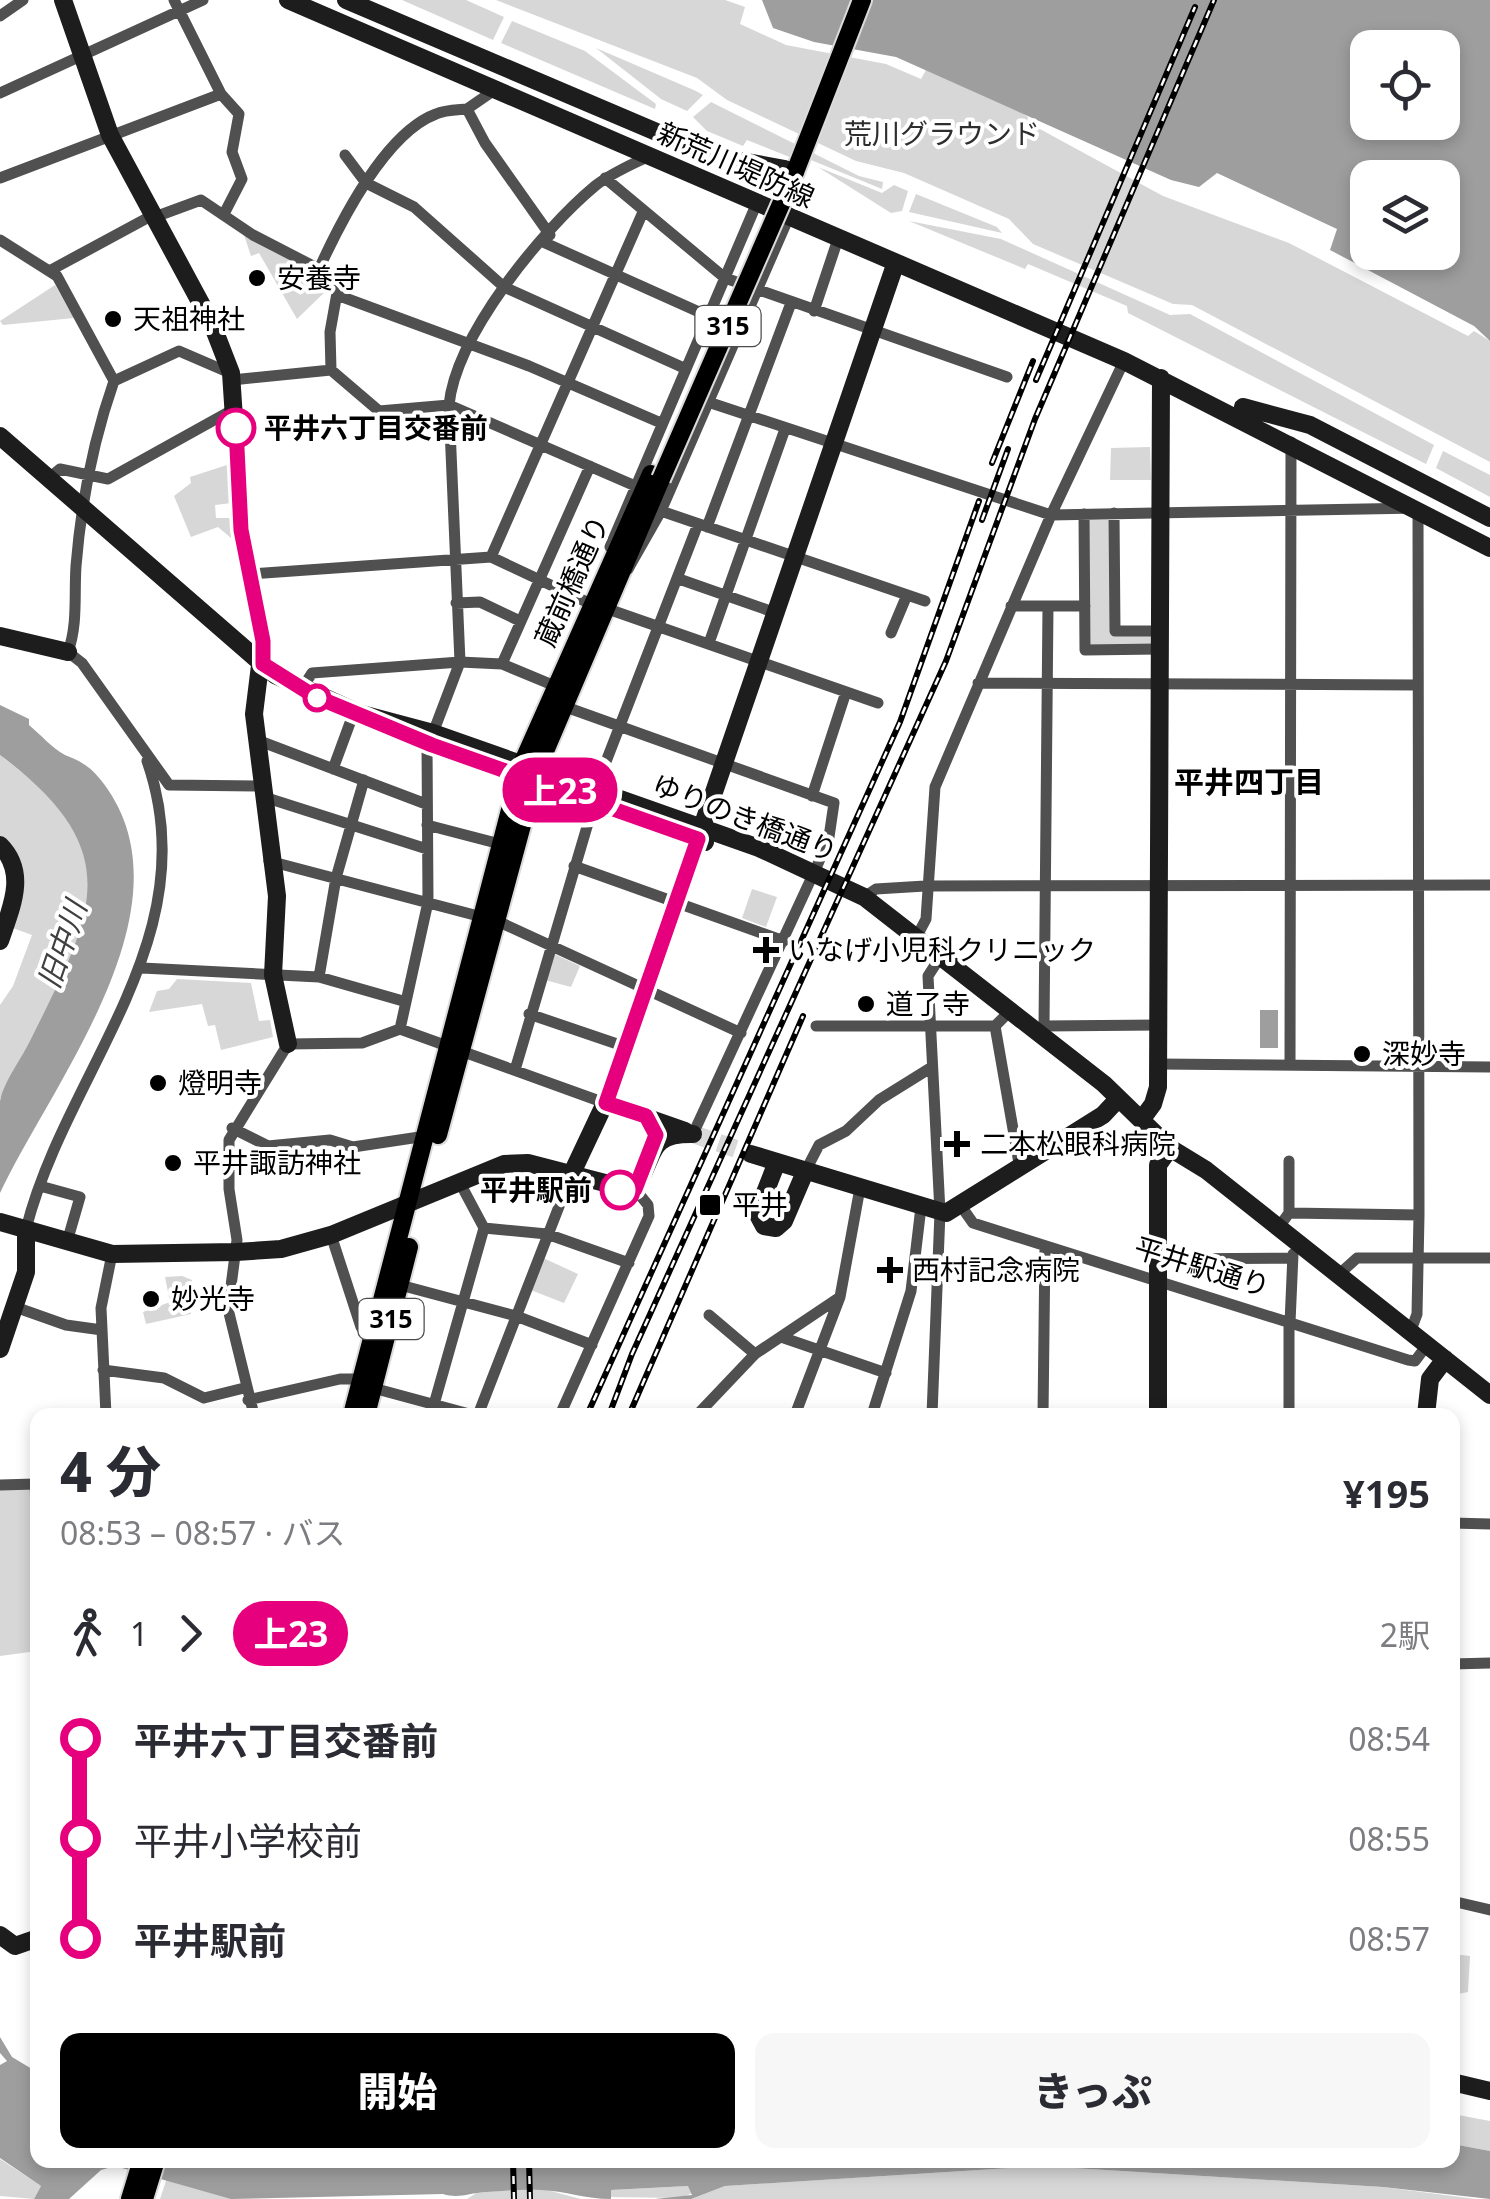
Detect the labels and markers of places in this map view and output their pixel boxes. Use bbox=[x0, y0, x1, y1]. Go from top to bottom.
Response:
place label: 安養寺 bbox=[277, 258, 361, 296]
marker: 安養寺 bbox=[246, 267, 268, 289]
place label: 天祖神社 bbox=[133, 299, 245, 337]
marker: 天祖神社 bbox=[102, 308, 124, 330]
place label: 平井六丁目交番前 bbox=[264, 408, 488, 446]
marker: 平井六丁目交番前 bbox=[217, 409, 255, 447]
unlabelled marker bbox=[304, 685, 330, 711]
place label: いなげ小児科クリニック bbox=[788, 930, 1096, 968]
marker: いなげ小児科クリニック bbox=[753, 937, 779, 963]
place label: 道了寺 bbox=[886, 984, 970, 1022]
marker: 道了寺 bbox=[855, 993, 877, 1015]
place label: 深妙寺 bbox=[1382, 1034, 1466, 1072]
marker: 深妙寺 bbox=[1351, 1043, 1373, 1065]
place label: 燈明寺 bbox=[178, 1063, 262, 1101]
marker: 燈明寺 bbox=[147, 1072, 169, 1094]
place label: 二本松眼科病院 bbox=[980, 1124, 1176, 1162]
marker: 二本松眼科病院 bbox=[944, 1131, 970, 1157]
place label: 平井諏訪神社 bbox=[193, 1143, 361, 1181]
marker: 平井諏訪神社 bbox=[162, 1152, 184, 1174]
place label: 平井駅前 bbox=[480, 1170, 592, 1208]
marker: 平井駅前 bbox=[601, 1171, 639, 1209]
place label: 平井 bbox=[732, 1185, 788, 1223]
marker: 平井 bbox=[697, 1192, 723, 1218]
place label: 西村記念病院 bbox=[912, 1250, 1080, 1288]
marker: 西村記念病院 bbox=[877, 1257, 903, 1283]
place label: 妙光寺 bbox=[171, 1279, 255, 1317]
marker: 妙光寺 bbox=[140, 1288, 162, 1310]

